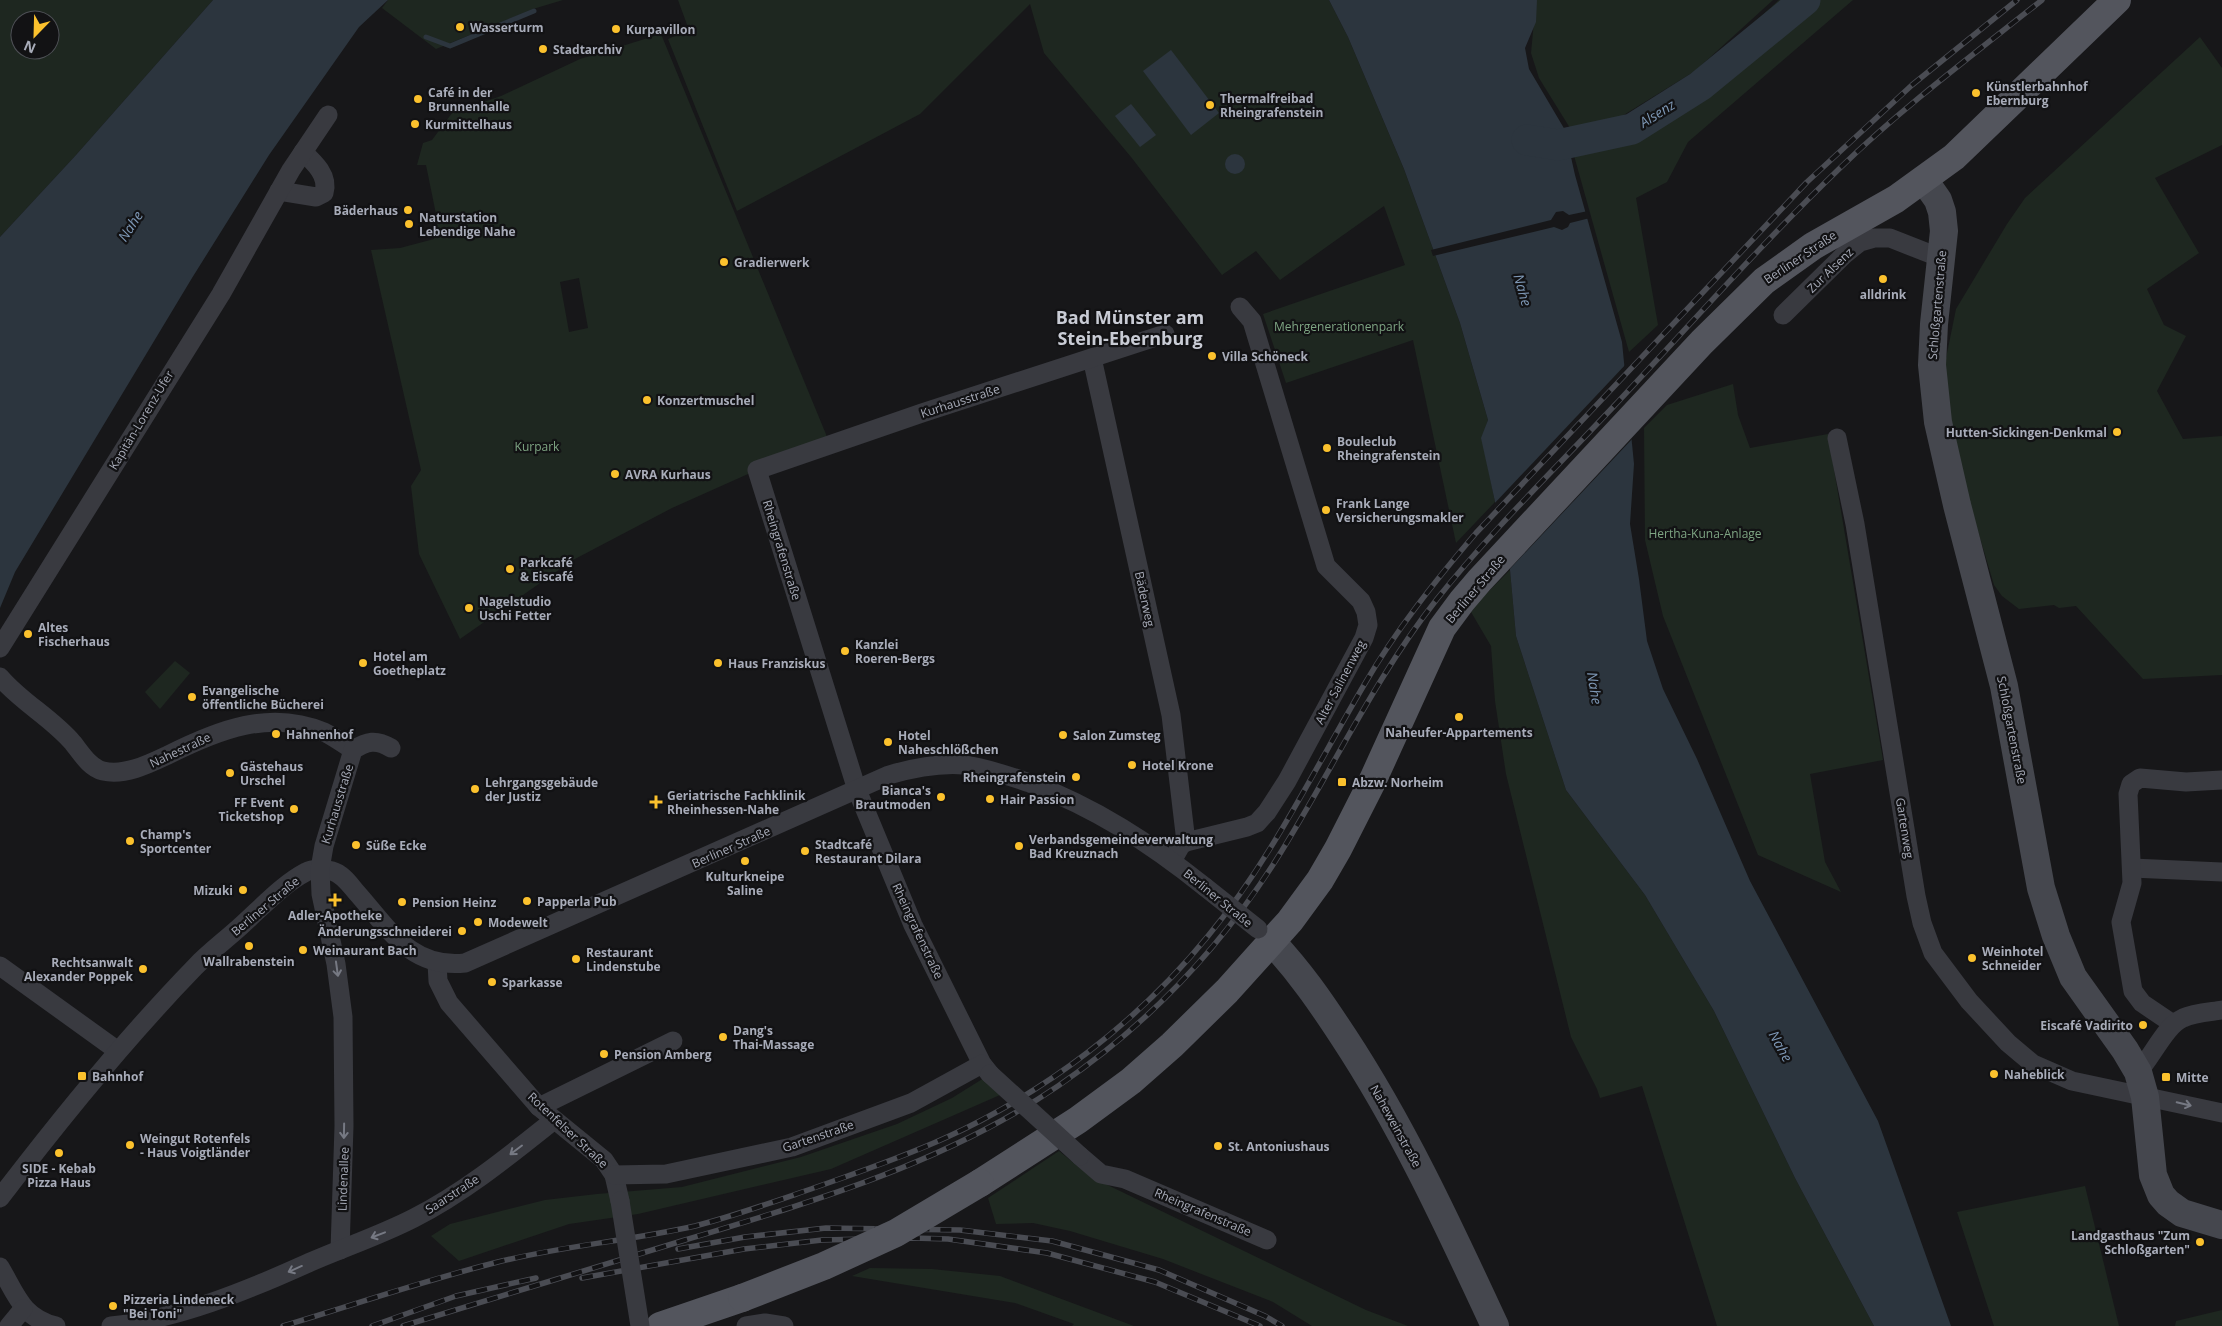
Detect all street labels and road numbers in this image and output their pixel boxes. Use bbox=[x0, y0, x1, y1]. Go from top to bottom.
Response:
street label: Berliner Straße bbox=[1760, 226, 1840, 288]
street label: Zur Alsenz bbox=[1803, 243, 1857, 296]
street label: Schloßgartenstraße bbox=[1924, 249, 1950, 360]
street label: Kapitän-Lorenz-Ufer bbox=[105, 367, 177, 473]
street label: Kurhausstraße bbox=[918, 380, 1002, 422]
street label: Rheingrafenstraße bbox=[759, 498, 805, 602]
street label: Berliner Straße bbox=[1441, 551, 1509, 627]
street label: Bäderweg bbox=[1131, 570, 1159, 629]
street label: Alter Salinenweg bbox=[1311, 637, 1370, 727]
street label: Schloßgartenstraße bbox=[1993, 675, 2031, 786]
street label: Nahestraße bbox=[147, 728, 214, 772]
street label: Kurhausstraße bbox=[317, 762, 357, 846]
street label: Gartenweg bbox=[1892, 796, 1918, 860]
street label: Berliner Straße bbox=[689, 822, 773, 872]
street label: Berliner Straße bbox=[1180, 865, 1256, 931]
street label: Berliner Straße bbox=[227, 872, 303, 940]
street label: Rheingrafenstraße bbox=[888, 880, 948, 982]
street label: Naheweinstraße bbox=[1366, 1082, 1426, 1171]
street label: Rotenfelser Straße bbox=[524, 1088, 612, 1172]
street label: Gartenstraße bbox=[780, 1116, 856, 1156]
street label: Lindenallee bbox=[333, 1146, 353, 1211]
street label: Saarstraße bbox=[422, 1170, 482, 1218]
street label: Rheingrafenstraße bbox=[1152, 1184, 1254, 1240]

